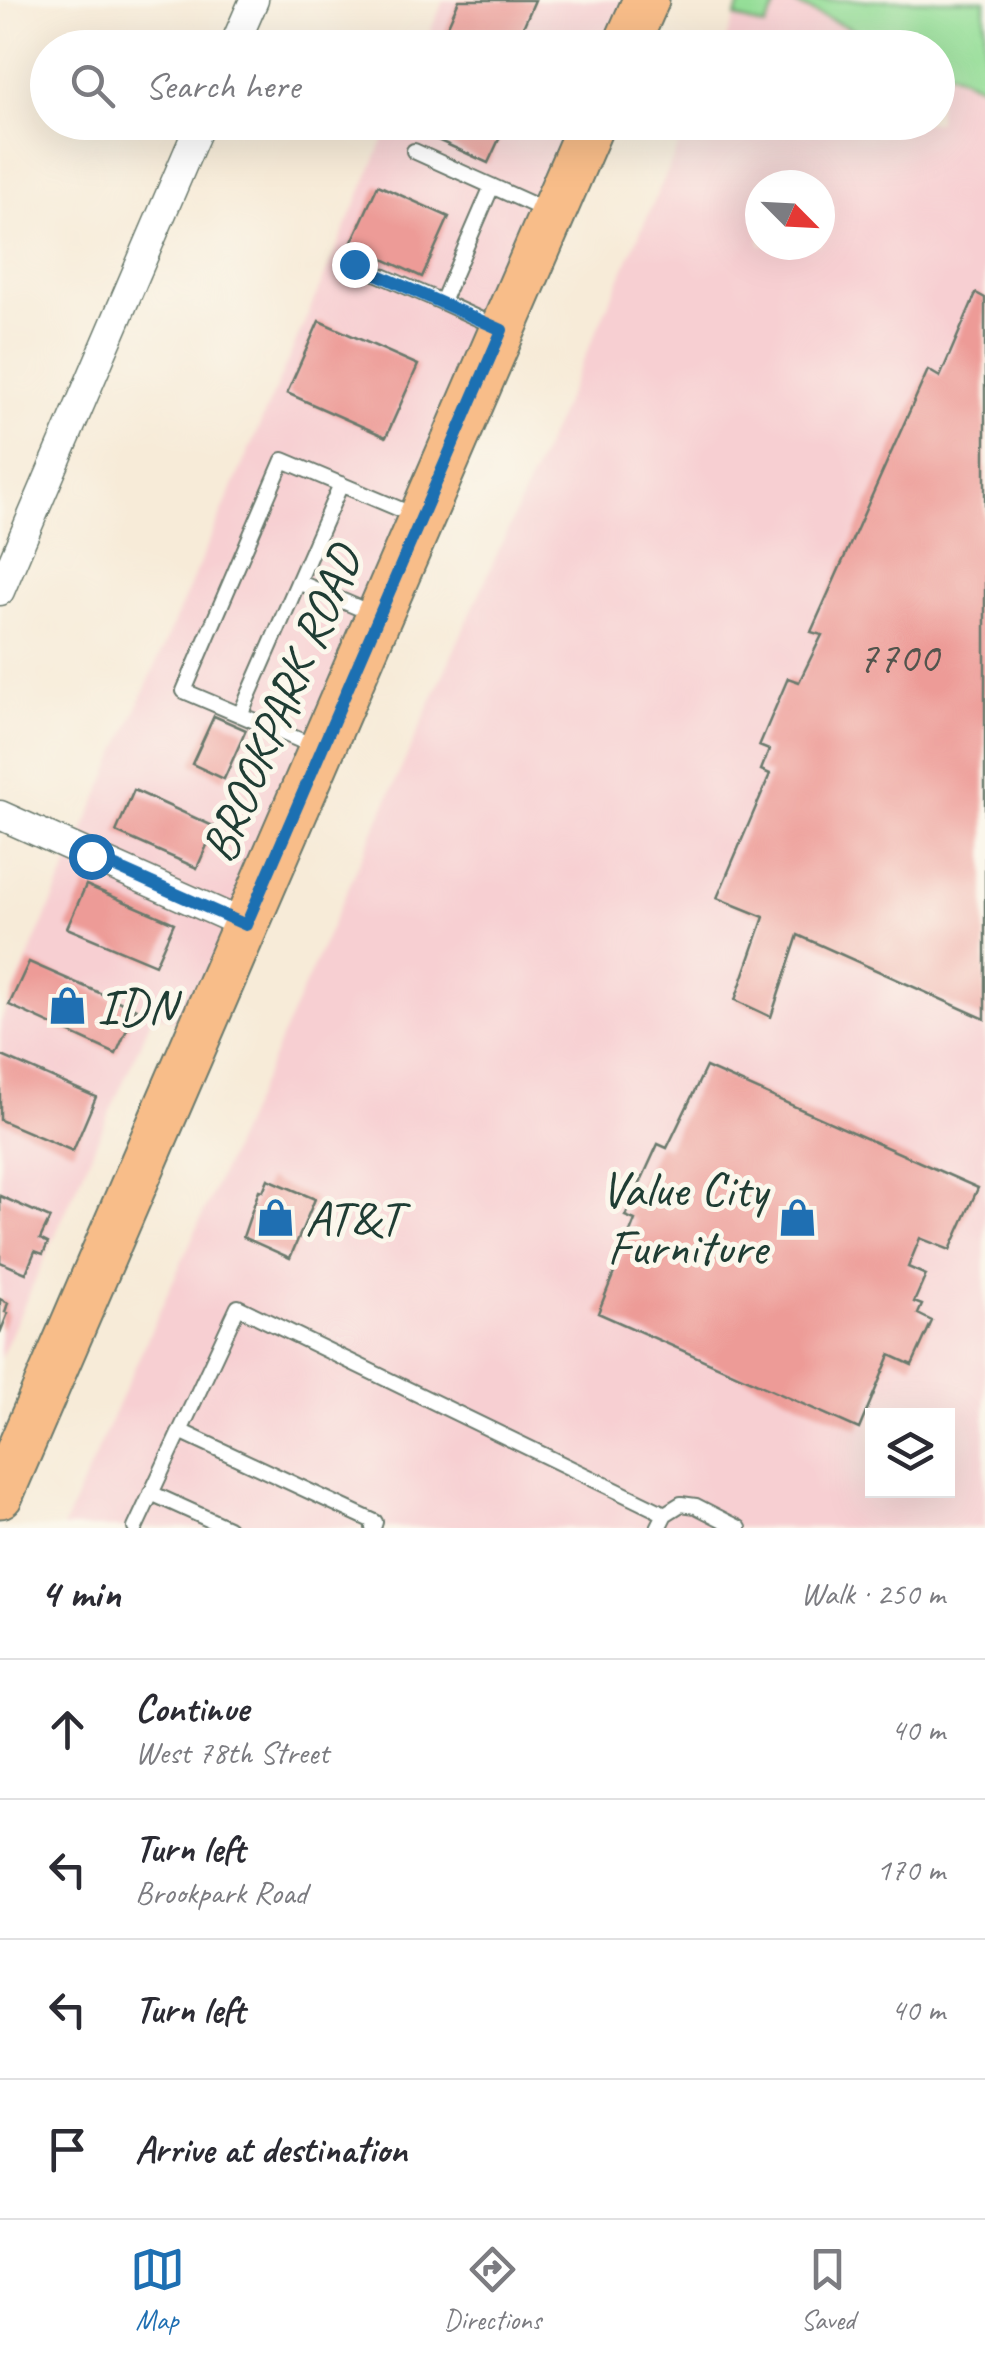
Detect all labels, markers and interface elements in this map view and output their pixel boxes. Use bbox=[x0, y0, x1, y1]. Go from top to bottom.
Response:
search box bbox=[30, 30, 955, 140]
icon: search bbox=[65, 58, 120, 113]
text: Search here bbox=[145, 62, 300, 109]
north arrow bbox=[745, 170, 835, 260]
route end bbox=[332, 242, 378, 288]
street label: BROOKPARK ROAD bbox=[186, 534, 377, 871]
house number: 7700 bbox=[857, 629, 941, 686]
route start bbox=[69, 834, 115, 880]
place label: IDN bbox=[97, 975, 182, 1038]
shop icon: IDN bbox=[46, 985, 88, 1027]
place label: Value City Furniture bbox=[601, 1158, 771, 1279]
place label: AT&T bbox=[305, 1187, 412, 1250]
shop icon: AT&T bbox=[254, 1197, 296, 1239]
shop icon: Value City Furniture bbox=[776, 1197, 818, 1239]
map controls bbox=[865, 1408, 955, 1498]
button: layers bbox=[865, 1408, 955, 1498]
text: 4 min bbox=[40, 1567, 120, 1620]
text: Walk · 250 m bbox=[801, 1573, 945, 1614]
text: Continue bbox=[135, 1685, 249, 1732]
icon: ahead bbox=[40, 1702, 95, 1757]
text: 40 m bbox=[891, 1709, 945, 1750]
text: West 78th Street bbox=[135, 1732, 329, 1773]
text: Turn left bbox=[135, 1825, 245, 1872]
icon: left bbox=[40, 1842, 95, 1897]
text: 170 m bbox=[876, 1849, 945, 1890]
text: Brookpark Road bbox=[135, 1872, 307, 1913]
icon: left bbox=[40, 1982, 95, 2037]
text: Turn left bbox=[135, 1986, 245, 2033]
text: 40 m bbox=[891, 1989, 945, 2030]
icon: arrive bbox=[40, 2122, 95, 2177]
text: Arrive at destination bbox=[135, 2126, 407, 2173]
tab: Map bbox=[130, 2242, 185, 2337]
tab: Directions bbox=[444, 2242, 541, 2337]
tab: Saved bbox=[800, 2242, 855, 2337]

